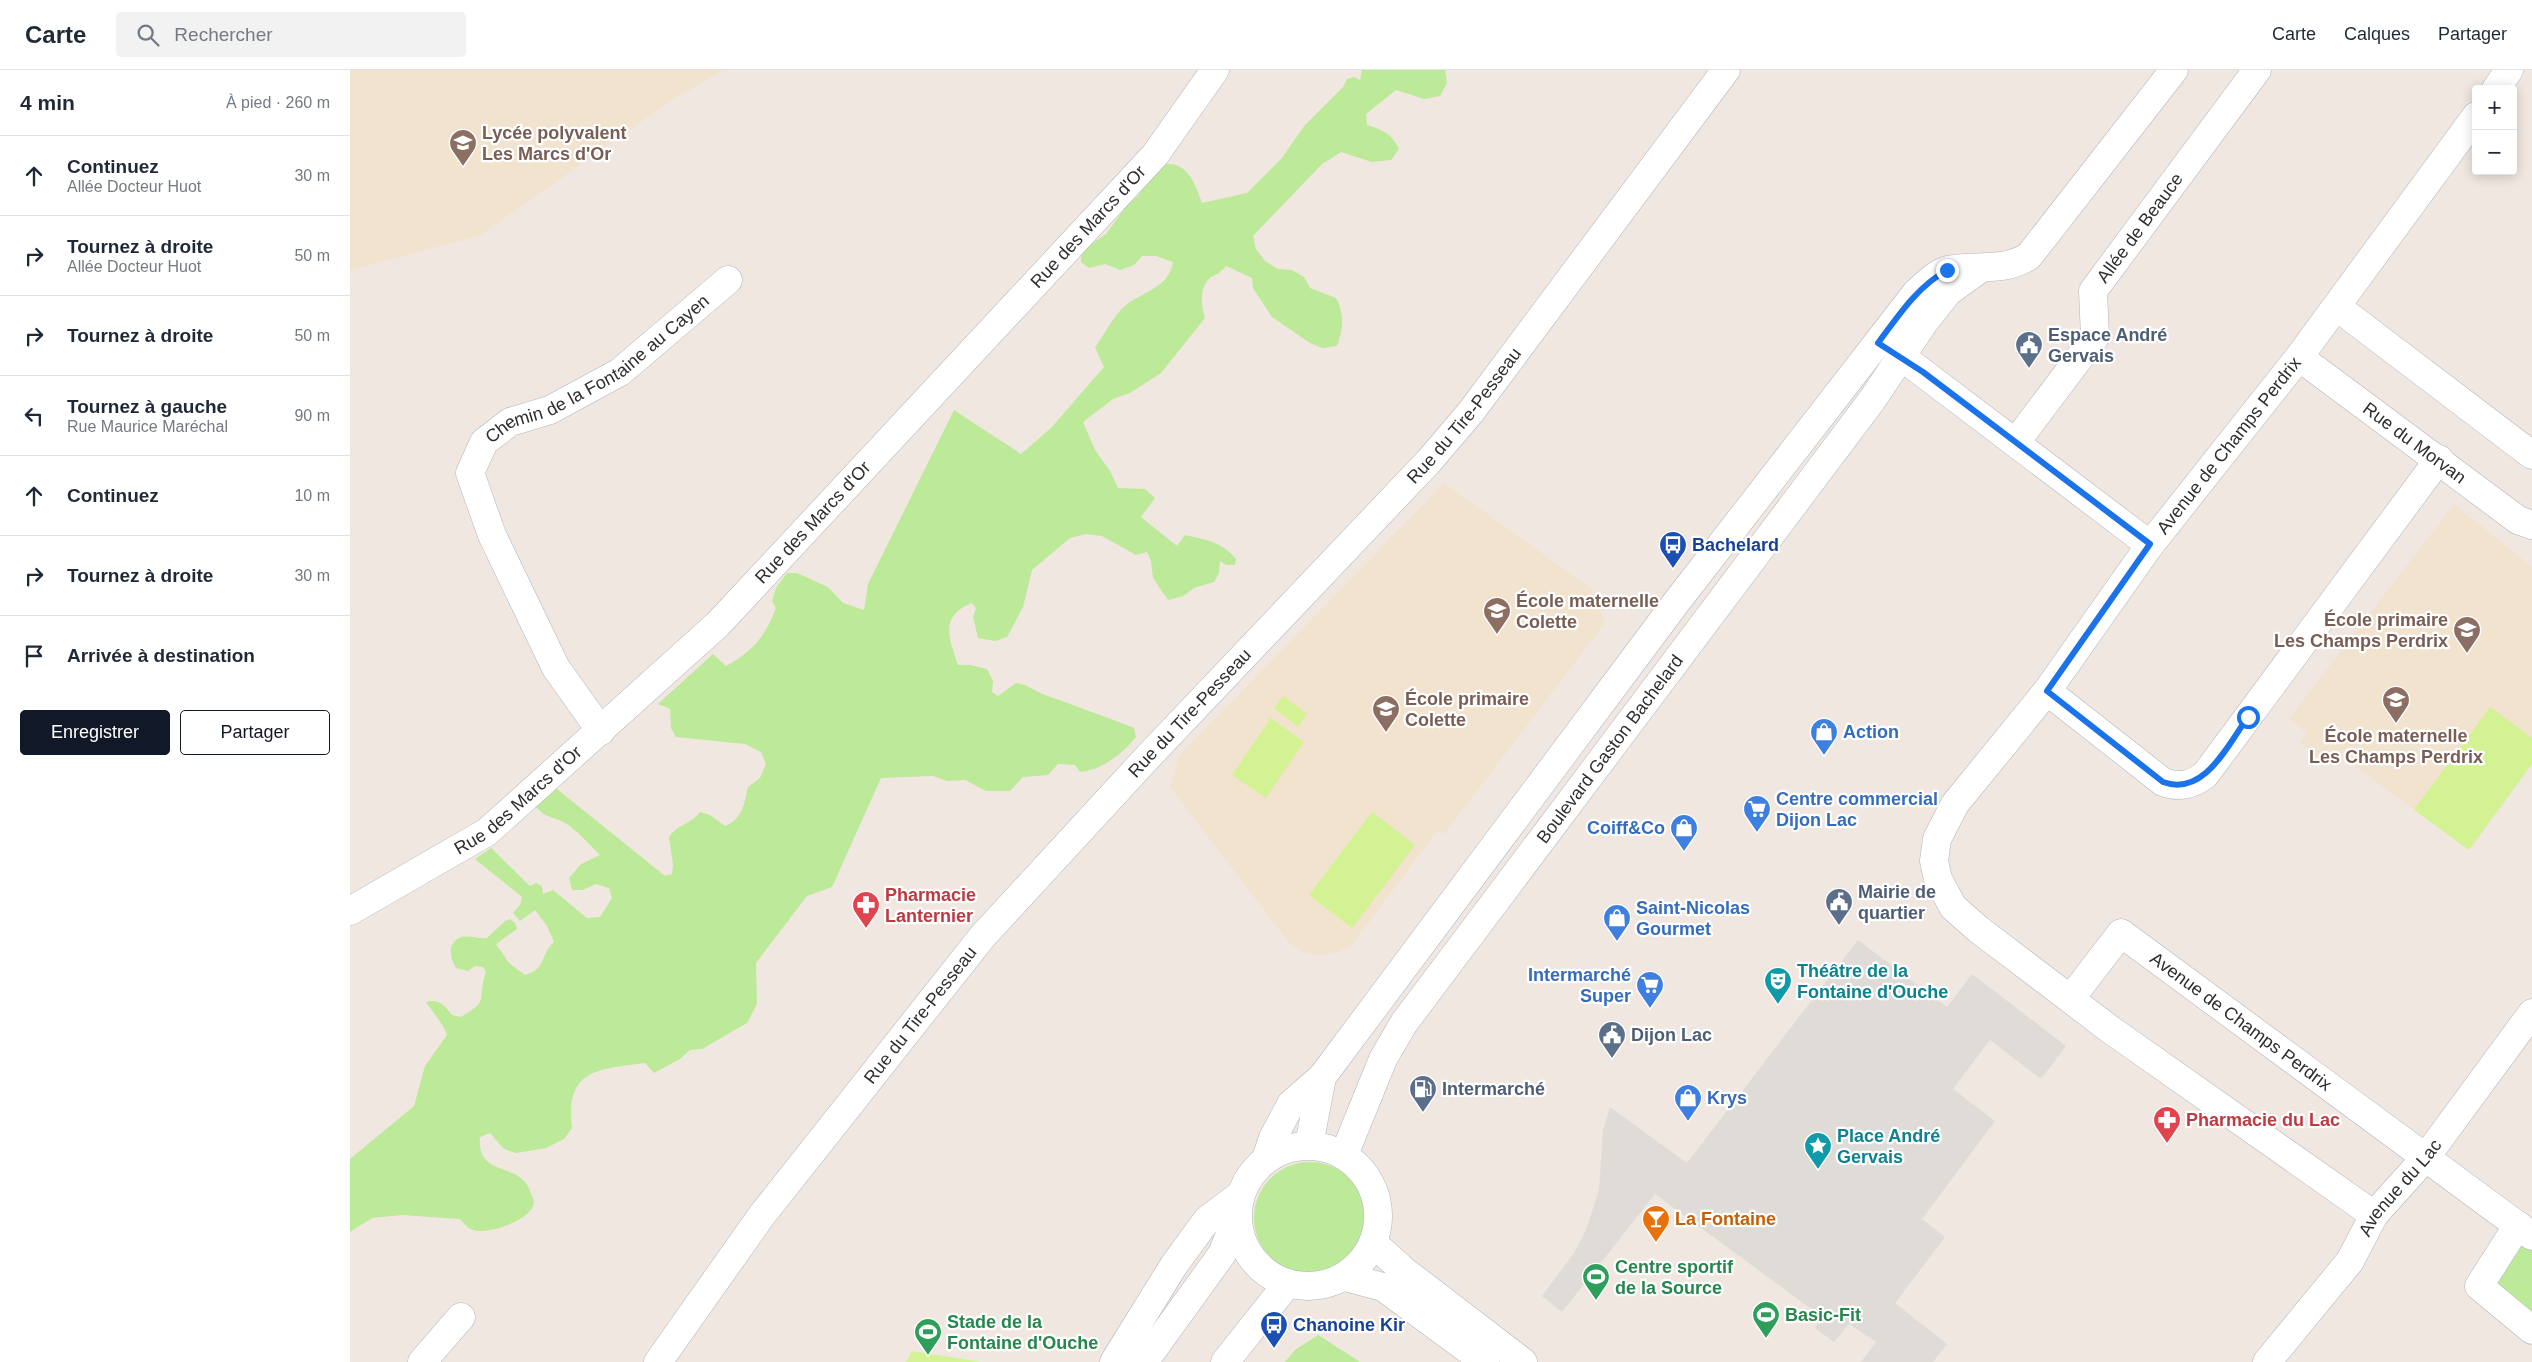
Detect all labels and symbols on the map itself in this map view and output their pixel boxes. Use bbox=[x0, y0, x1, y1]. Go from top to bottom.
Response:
place label: Lycée polyvalent Les Marcs d'Or bbox=[482, 123, 626, 164]
school or university icon: Lycée polyvalent Les Marcs d'Or bbox=[448, 128, 478, 167]
street label: Rue des Marcs d'Or bbox=[1026, 162, 1150, 292]
street label: Allée de Beauce bbox=[2093, 169, 2187, 287]
route end bbox=[1936, 259, 1959, 282]
street label: Chemin de la Fontaine au Cayen bbox=[481, 291, 713, 447]
place label: Espace André Gervais bbox=[2048, 325, 2167, 366]
public building icon: Espace André Gervais bbox=[2014, 330, 2044, 369]
street label: Rue du Tire-Pesseau bbox=[1403, 344, 1525, 488]
street label: Avenue de Champs Perdrix bbox=[2153, 353, 2305, 538]
street label: Rue du Morvan bbox=[2359, 398, 2470, 488]
street label: Rue des Marcs d'Or bbox=[751, 457, 874, 587]
bus stop icon: Bachelard bbox=[1658, 530, 1688, 569]
place label: Bachelard bbox=[1692, 535, 1779, 555]
place label: École maternelle Colette bbox=[1516, 590, 1659, 632]
school or university icon: École maternelle Colette bbox=[1482, 596, 1512, 635]
place label: École primaire Les Champs Perdrix bbox=[2274, 609, 2448, 651]
school or university icon: École primaire Les Champs Perdrix bbox=[2452, 615, 2482, 654]
street label: Rue du Tire-Pesseau bbox=[1124, 645, 1255, 781]
street label: Boulevard Gaston Bachelard bbox=[1533, 651, 1687, 847]
school or university icon: École maternelle Les Champs Perdrix bbox=[2381, 685, 2411, 724]
place label: École primaire Colette bbox=[1405, 688, 1529, 730]
school or university icon: École primaire Colette bbox=[1371, 694, 1401, 733]
route start bbox=[2237, 706, 2260, 729]
shop icon: Action bbox=[1809, 717, 1839, 756]
place label: Action bbox=[1843, 722, 1899, 742]
place label: École maternelle Les Champs Perdrix bbox=[2309, 725, 2483, 767]
street label: Rue des Marcs d'Or bbox=[451, 742, 586, 859]
place label: Centre commercial Dijon Lac bbox=[1776, 789, 1938, 830]
supermarket icon: Centre commercial Dijon Lac bbox=[1742, 794, 1772, 833]
shop icon: Coiff&Co bbox=[1669, 813, 1699, 852]
place label: Coiff&Co bbox=[1587, 818, 1665, 838]
place label: Mairie de quartier bbox=[1858, 882, 1936, 923]
place label: Pharmacie Lanternier bbox=[885, 885, 976, 926]
public building icon: Mairie de quartier bbox=[1824, 887, 1854, 926]
pharmacy icon: Pharmacie Lanternier bbox=[851, 890, 881, 929]
place label: Saint-Nicolas Gourmet bbox=[1636, 898, 1750, 939]
shop icon: Saint-Nicolas Gourmet bbox=[1602, 903, 1632, 942]
street label: Rue du Tire-Pesseau bbox=[860, 943, 981, 1088]
street label: Avenue de Champs Perdrix bbox=[2146, 948, 2335, 1095]
place label: Théâtre de la Fontaine d'Ouche bbox=[1797, 961, 1948, 1002]
place label: Intermarché Super bbox=[1528, 965, 1631, 1006]
theatre icon: Théâtre de la Fontaine d'Ouche bbox=[1763, 966, 1793, 1005]
supermarket icon: Intermarché Super bbox=[1635, 970, 1665, 1009]
public building icon: Dijon Lac bbox=[1597, 1020, 1627, 1059]
place label: Dijon Lac bbox=[1631, 1025, 1712, 1045]
fuel station icon: Intermarché bbox=[1408, 1074, 1438, 1113]
place label: Intermarché bbox=[1442, 1079, 1545, 1099]
shop icon: Krys bbox=[1673, 1083, 1703, 1122]
place label: Krys bbox=[1707, 1088, 1747, 1108]
pharmacy icon: Pharmacie du Lac bbox=[2152, 1105, 2182, 1144]
place label: Pharmacie du Lac bbox=[2186, 1110, 2340, 1130]
place label: Place André Gervais bbox=[1837, 1126, 1940, 1167]
place icon: Place André Gervais bbox=[1803, 1131, 1833, 1170]
street label: Avenue du Lac bbox=[2355, 1135, 2446, 1240]
bar icon: La Fontaine bbox=[1641, 1204, 1671, 1243]
place label: La Fontaine bbox=[1675, 1209, 1776, 1229]
place label: Centre sportif de la Source bbox=[1615, 1257, 1734, 1298]
sports icon: Centre sportif de la Source bbox=[1581, 1262, 1611, 1301]
sports icon: Basic-Fit bbox=[1751, 1300, 1781, 1339]
place label: Basic-Fit bbox=[1785, 1305, 1861, 1325]
bus stop icon: Chanoine Kir bbox=[1259, 1310, 1289, 1349]
place label: Stade de la Fontaine d'Ouche bbox=[947, 1312, 1098, 1353]
place label: Chanoine Kir bbox=[1293, 1315, 1405, 1335]
sports icon: Stade de la Fontaine d'Ouche bbox=[913, 1317, 943, 1356]

